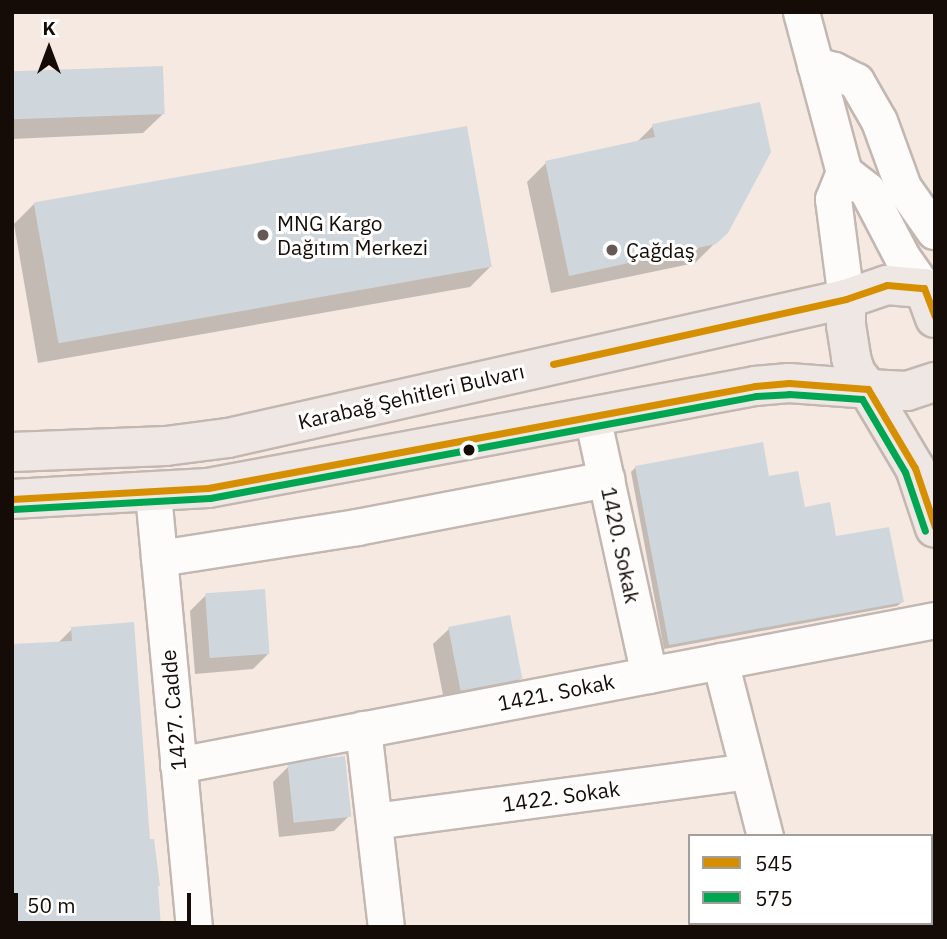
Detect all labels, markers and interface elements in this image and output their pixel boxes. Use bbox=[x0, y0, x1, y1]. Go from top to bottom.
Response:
north arrow bbox=[14, 14, 84, 84]
text: K bbox=[42, 16, 56, 40]
place label: MNG Kargo Dağıtım Merkezi bbox=[277, 210, 428, 260]
marker: MNG Kargo Dağıtım Merkezi bbox=[255, 227, 271, 243]
place label: Çağdaş bbox=[626, 237, 695, 263]
marker: Çağdaş bbox=[604, 242, 620, 258]
street label: Karabağ Şehitleri Bulvarı bbox=[295, 358, 527, 434]
unlabelled marker bbox=[462, 443, 476, 457]
street label: 1420. Sokak bbox=[596, 485, 646, 605]
street label: 1427. Cadde bbox=[155, 649, 191, 771]
street label: 1421. Sokak bbox=[496, 668, 616, 716]
street label: 1422. Sokak bbox=[501, 775, 621, 817]
legend bbox=[688, 834, 933, 925]
text: 545 bbox=[755, 849, 793, 877]
scale bar bbox=[18, 880, 194, 924]
text: 575 bbox=[755, 884, 793, 912]
text: 50 m bbox=[27, 891, 76, 919]

